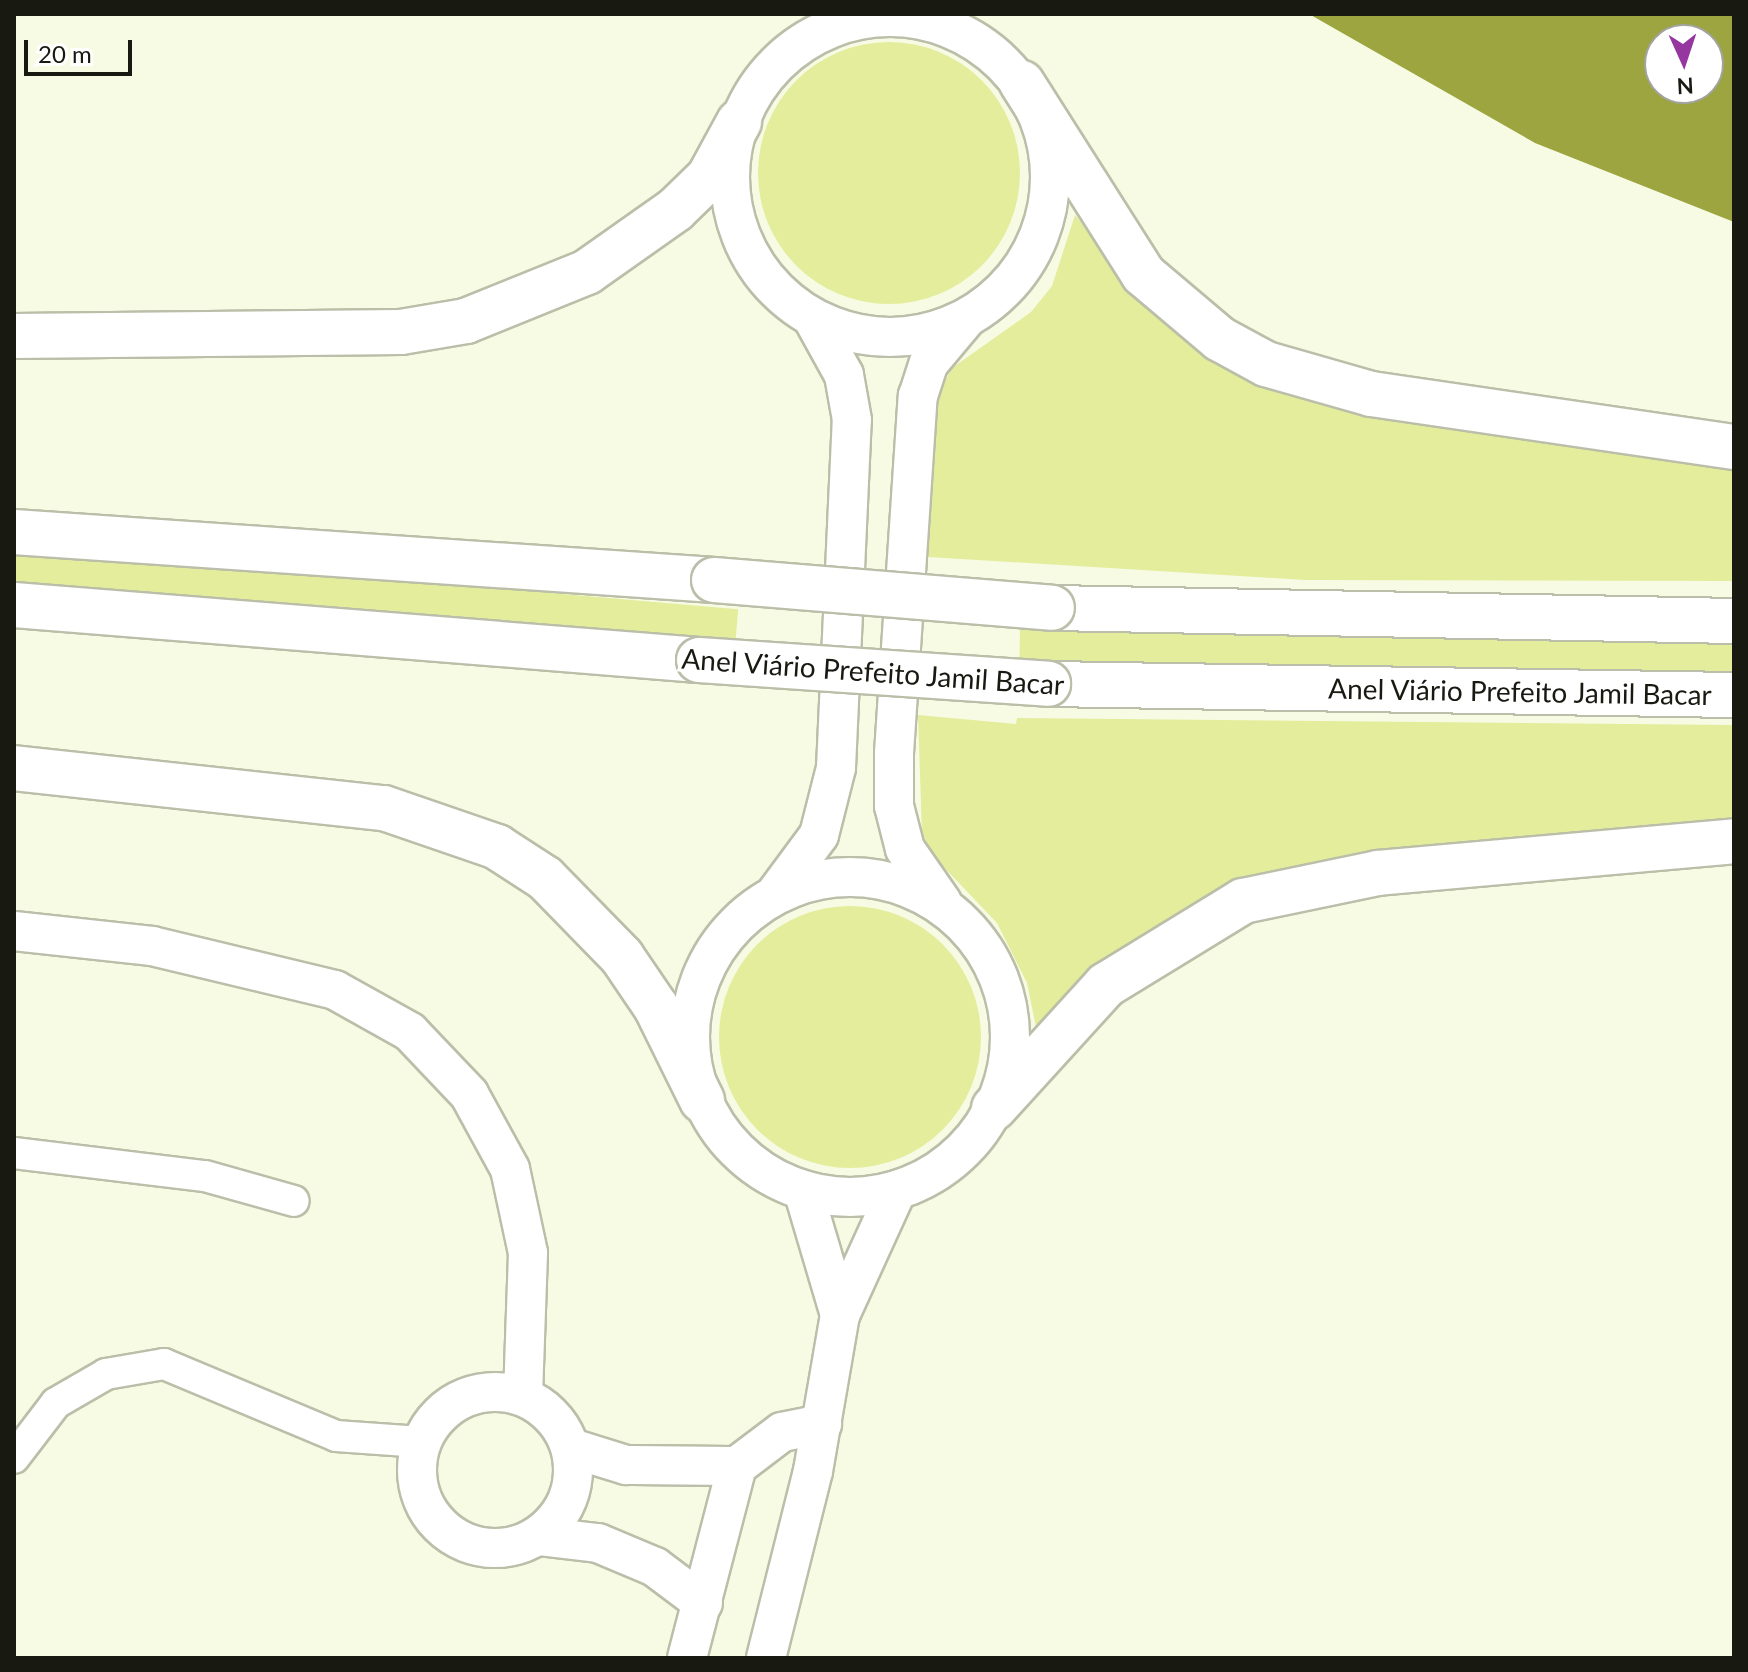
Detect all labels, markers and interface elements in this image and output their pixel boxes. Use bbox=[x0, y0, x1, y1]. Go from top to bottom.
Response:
scale bar bbox=[28, 24, 136, 74]
north arrow bbox=[1644, 24, 1724, 104]
text: 20 m bbox=[38, 39, 92, 68]
text: N bbox=[1676, 73, 1694, 100]
street label: Anel Viário Prefeito Jamil Bacar bbox=[680, 641, 1066, 701]
street label: Anel Viário Prefeito Jamil Bacar bbox=[1327, 671, 1713, 711]

